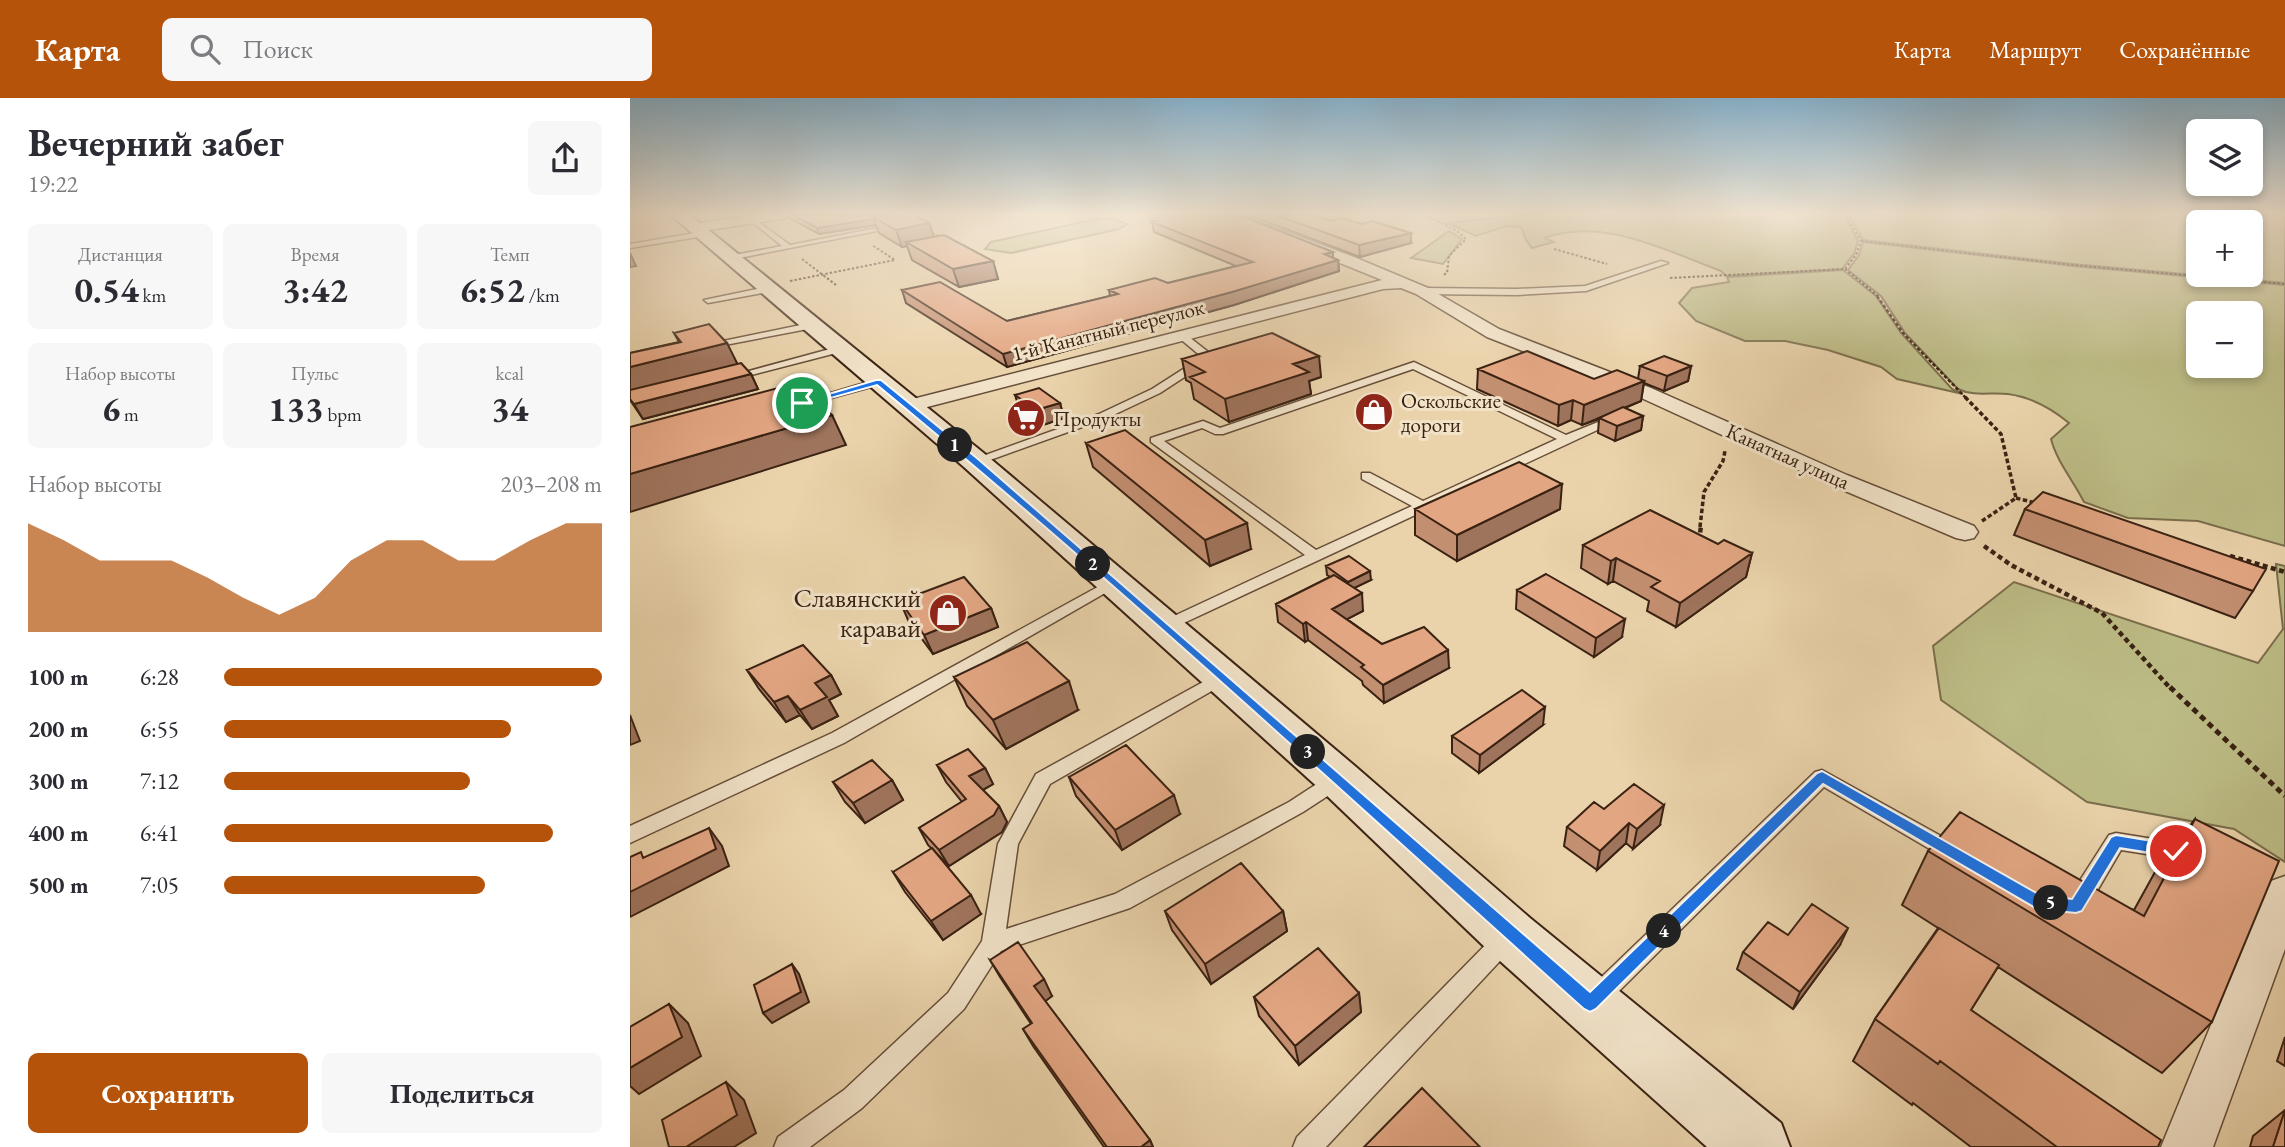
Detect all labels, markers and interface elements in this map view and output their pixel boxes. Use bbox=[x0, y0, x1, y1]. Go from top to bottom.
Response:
search box bbox=[162, 18, 652, 81]
text: Карта bbox=[35, 28, 120, 71]
icon: search bbox=[186, 30, 224, 68]
text: Поиск bbox=[242, 32, 313, 66]
text: Карта bbox=[1894, 34, 1951, 65]
text: Маршрут bbox=[1989, 34, 2081, 65]
text: Сохранённые bbox=[2119, 34, 2250, 65]
text: Вечерний забег bbox=[28, 118, 284, 167]
map controls bbox=[2186, 119, 2263, 378]
button: layers bbox=[2186, 119, 2263, 196]
button: share bbox=[528, 121, 602, 195]
text: 19:22 bbox=[28, 169, 78, 199]
button: + bbox=[2186, 210, 2263, 287]
text: Дистанция bbox=[78, 242, 163, 267]
text: Время bbox=[291, 242, 339, 267]
text: Темп bbox=[490, 242, 529, 267]
text: 0.54 bbox=[74, 267, 139, 312]
text: 3:42 bbox=[282, 267, 348, 312]
text: 6:52 bbox=[459, 267, 525, 312]
text: km bbox=[139, 283, 166, 308]
text: /km bbox=[525, 283, 560, 308]
street label: 1-й Канатный переулок bbox=[1009, 293, 1207, 367]
button: − bbox=[2186, 301, 2263, 378]
text: Набор высоты bbox=[65, 361, 176, 386]
text: Пульс bbox=[291, 361, 339, 386]
text: kcal bbox=[495, 361, 524, 386]
pin bbox=[772, 373, 832, 433]
icon: arrive bbox=[783, 384, 821, 422]
text: 6 bbox=[102, 386, 120, 431]
text: 133 bbox=[268, 386, 324, 431]
text: 34 bbox=[491, 386, 528, 431]
place label: Оскольские дороги bbox=[1401, 387, 1501, 438]
shop icon: Оскольские дороги bbox=[1353, 391, 1395, 433]
supermarket icon: Продукты bbox=[1005, 397, 1047, 439]
text: m bbox=[120, 402, 139, 427]
text: bpm bbox=[324, 402, 362, 427]
place label: Продукты bbox=[1053, 405, 1142, 432]
street label: Канатная улица bbox=[1722, 417, 1854, 495]
pin: 1 bbox=[938, 428, 972, 462]
text: 1 bbox=[949, 432, 960, 457]
text: Набор высоты bbox=[28, 469, 162, 499]
text: 203–208 m bbox=[501, 469, 602, 499]
pin: 2 bbox=[1076, 546, 1110, 582]
text: 2 bbox=[1087, 551, 1098, 576]
place label: Славянский каравай bbox=[794, 581, 921, 645]
shop icon: Славянский каравай bbox=[927, 592, 969, 634]
text: 100 m bbox=[28, 662, 89, 692]
text: 6:28 bbox=[140, 662, 179, 692]
text: 200 m bbox=[28, 714, 89, 744]
text: 6:55 bbox=[140, 714, 179, 744]
pin: 3 bbox=[1290, 734, 1326, 770]
text: 3 bbox=[1302, 739, 1313, 764]
text: 300 m bbox=[28, 766, 89, 796]
text: 7:12 bbox=[140, 766, 179, 796]
text: 400 m bbox=[28, 818, 89, 848]
text: 6:41 bbox=[140, 818, 179, 848]
pin bbox=[2146, 821, 2206, 881]
icon: check bbox=[2157, 832, 2195, 870]
text: 500 m bbox=[28, 870, 89, 900]
text: 7:05 bbox=[140, 870, 179, 900]
pin: 5 bbox=[2034, 886, 2068, 920]
text: 5 bbox=[2045, 890, 2056, 915]
pin: 4 bbox=[1646, 914, 1682, 948]
text: 4 bbox=[1658, 918, 1669, 943]
button: Сохранить bbox=[28, 1053, 308, 1133]
button: Поделиться bbox=[322, 1053, 602, 1133]

